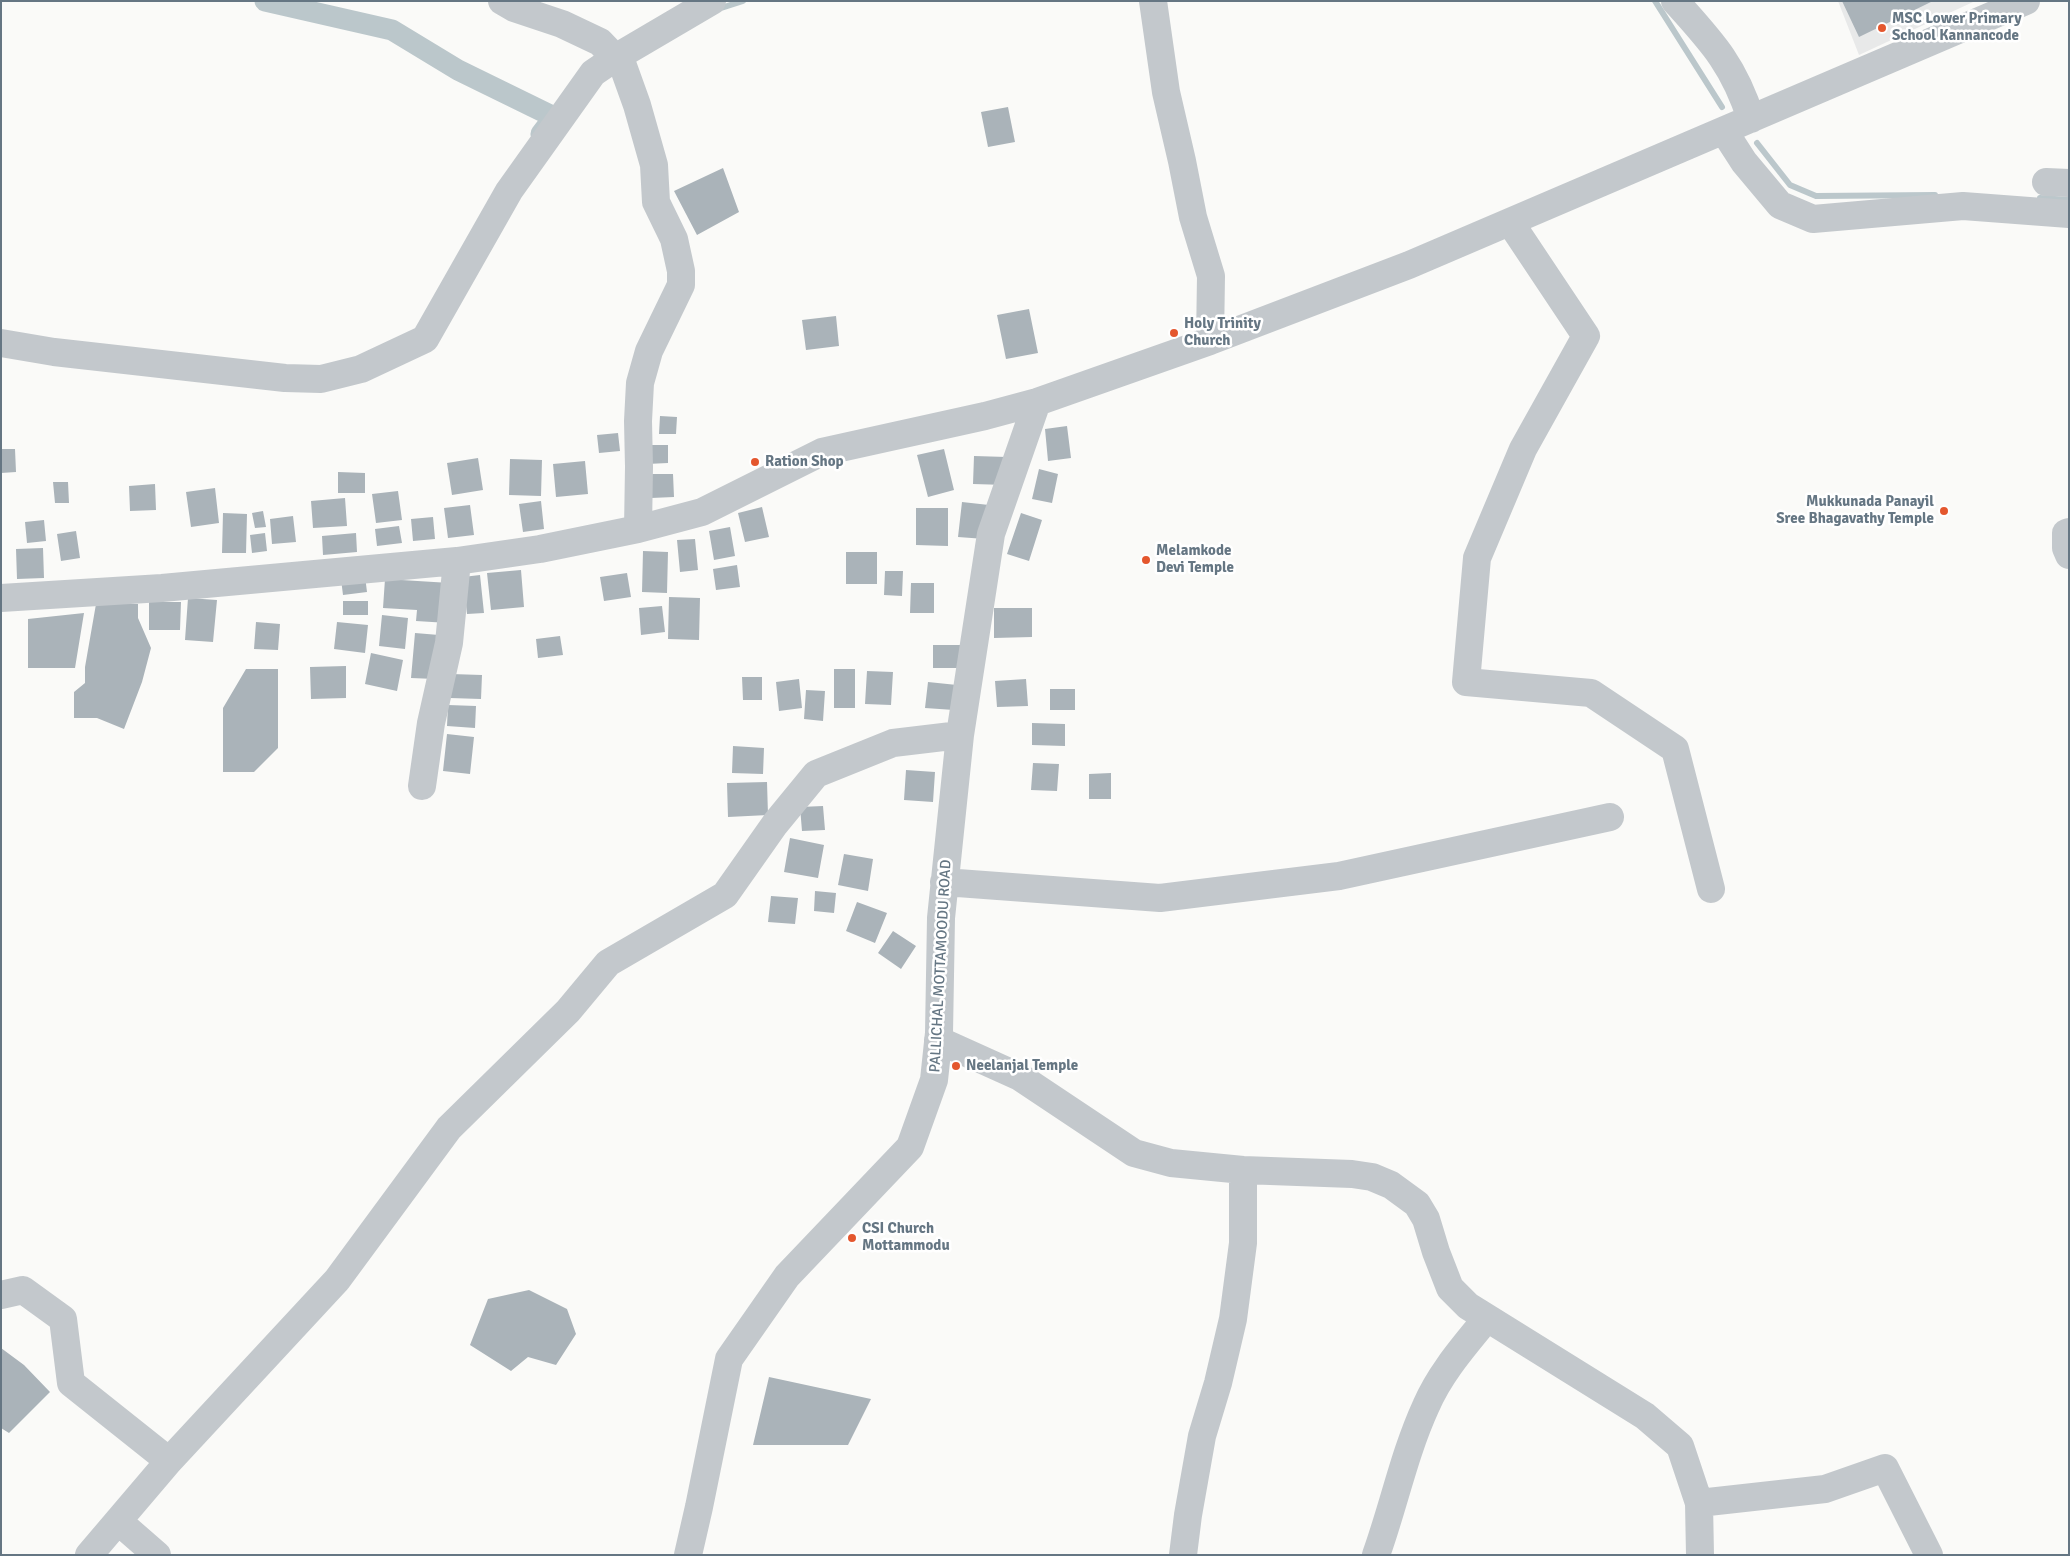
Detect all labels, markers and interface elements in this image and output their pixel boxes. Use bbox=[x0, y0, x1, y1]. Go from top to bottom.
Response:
place label: MSC Lower Primary School Kannancode bbox=[1892, 10, 2022, 45]
marker: MSC Lower Primary School Kannancode bbox=[1876, 22, 1888, 34]
place label: Holy Trinity Church bbox=[1184, 315, 1261, 350]
marker: Holy Trinity Church bbox=[1168, 327, 1180, 339]
place label: Ration Shop bbox=[765, 453, 844, 471]
marker: Ration Shop bbox=[749, 456, 761, 468]
place label: Mukkunada Panayil Sree Bhagavathy Temple bbox=[1776, 493, 1934, 528]
marker: Mukkunada Panayil Sree Bhagavathy Temple bbox=[1938, 505, 1950, 517]
place label: Melamkode Devi Temple bbox=[1156, 542, 1234, 577]
marker: Melamkode Devi Temple bbox=[1140, 554, 1152, 566]
street label: PALLICHAL MOTTAMOODU ROAD bbox=[926, 859, 956, 1073]
place label: Neelanjal Temple bbox=[966, 1057, 1078, 1075]
marker: Neelanjal Temple bbox=[950, 1060, 962, 1072]
place label: CSI Church Mottammodu bbox=[862, 1220, 950, 1255]
marker: CSI Church Mottammodu bbox=[846, 1232, 858, 1244]

